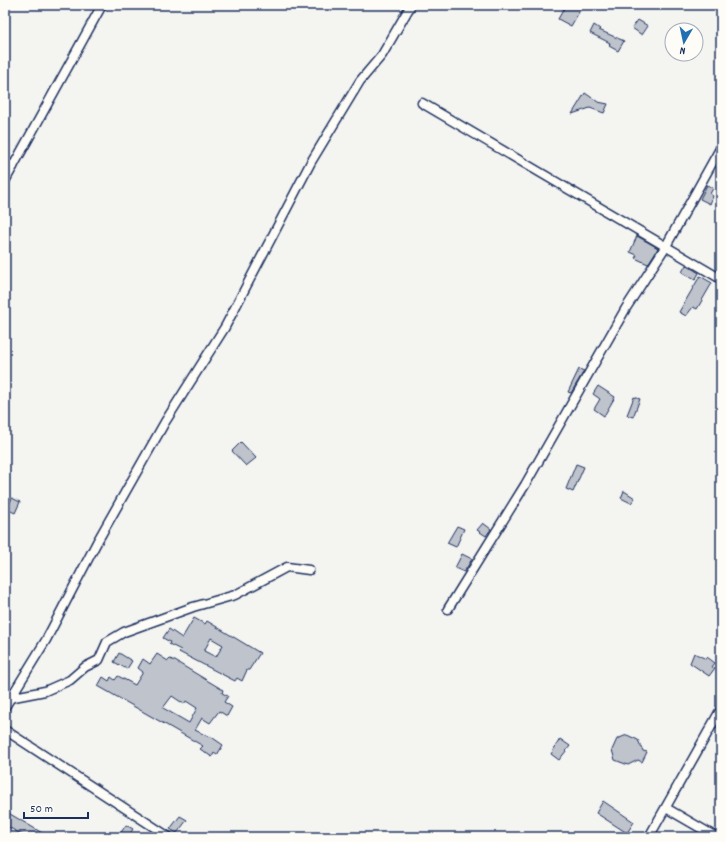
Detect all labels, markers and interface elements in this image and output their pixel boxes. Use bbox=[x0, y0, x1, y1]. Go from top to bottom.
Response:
north arrow bbox=[664, 22, 704, 62]
text: N bbox=[678, 41, 687, 58]
scale bar bbox=[24, 794, 88, 820]
text: 50 m bbox=[30, 801, 53, 818]

